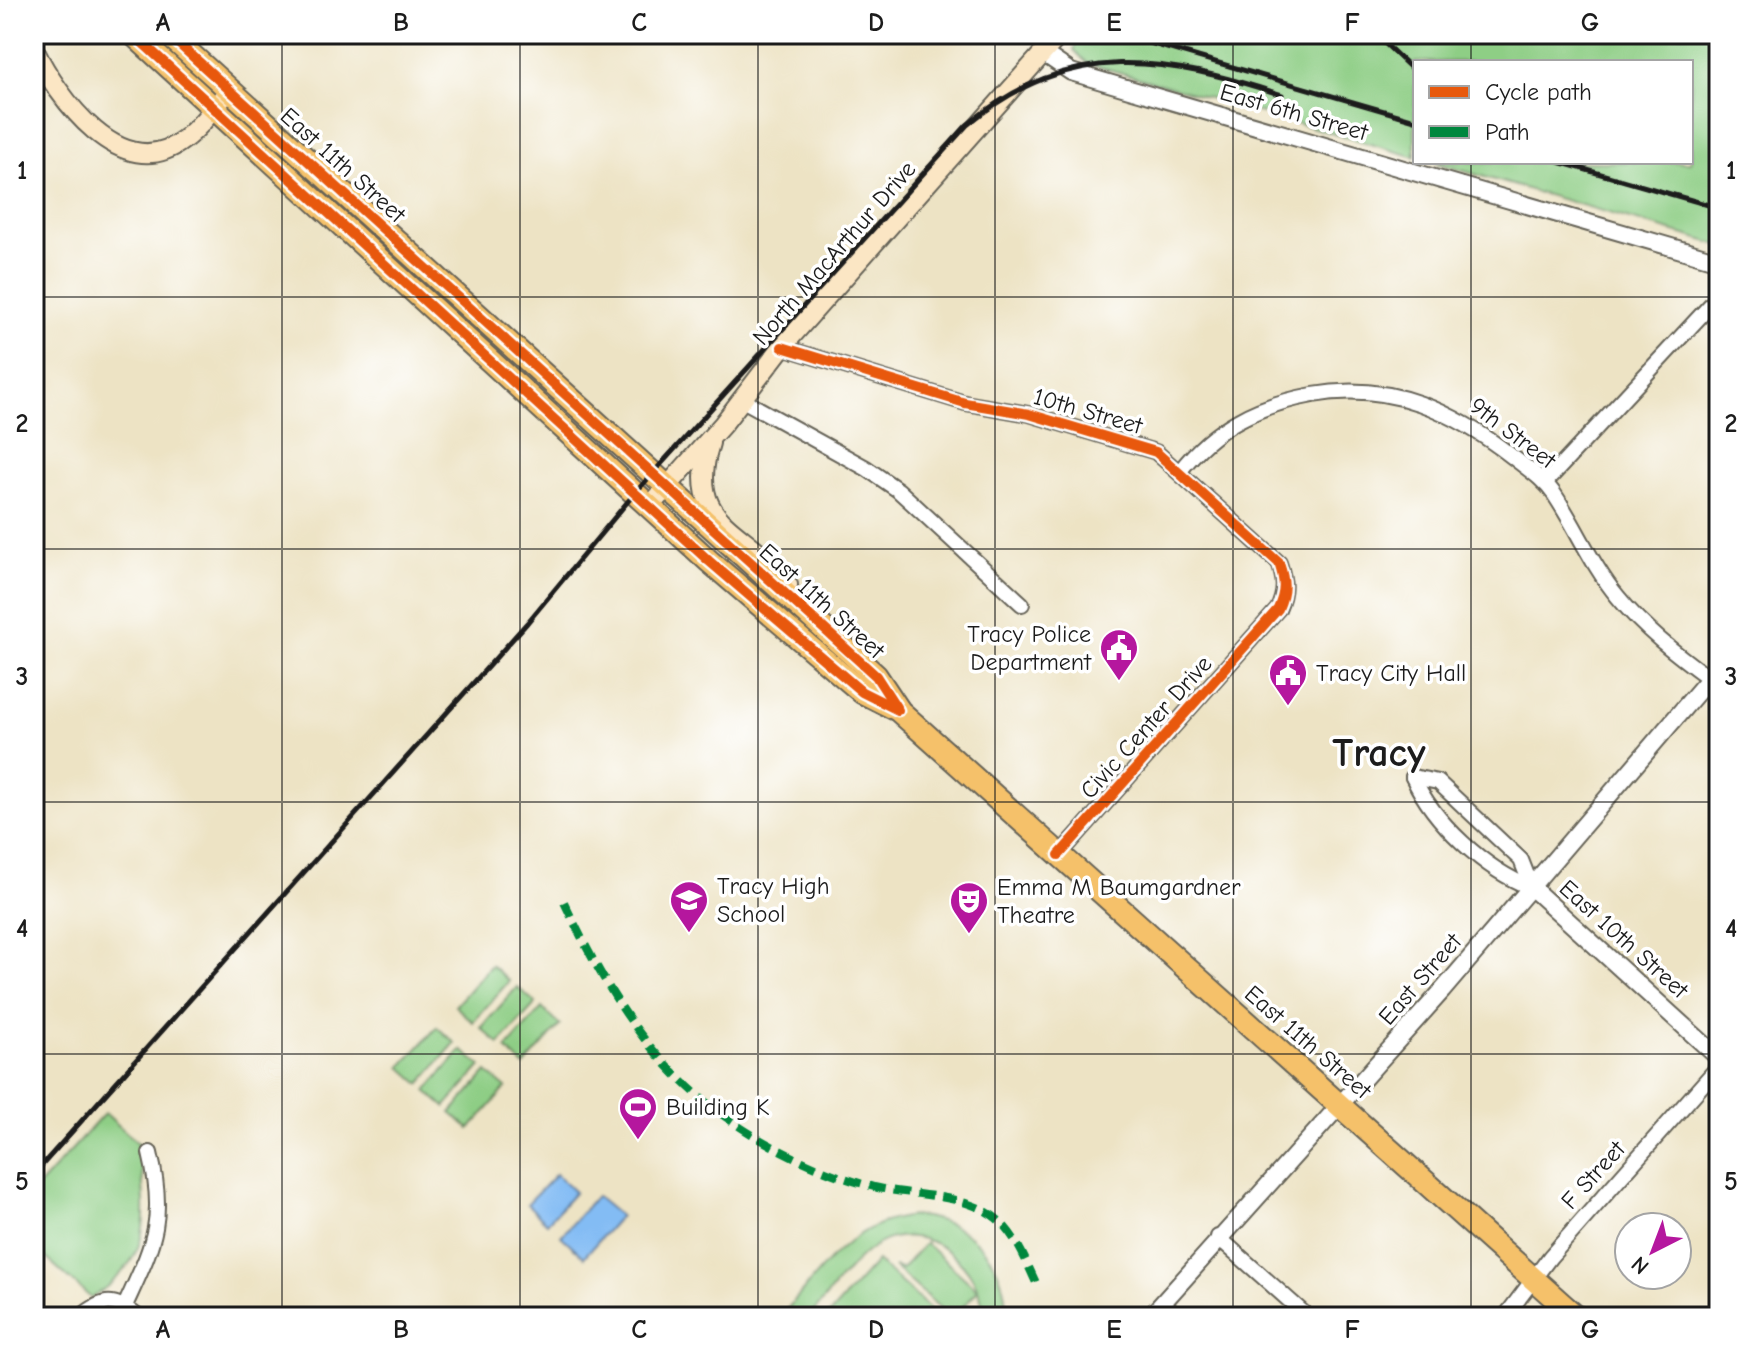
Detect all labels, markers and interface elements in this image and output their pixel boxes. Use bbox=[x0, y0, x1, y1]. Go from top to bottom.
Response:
text: A bbox=[156, 8, 171, 38]
text: B bbox=[393, 8, 409, 38]
text: C bbox=[631, 8, 647, 38]
text: D bbox=[868, 8, 884, 38]
text: E bbox=[1106, 8, 1122, 38]
text: F bbox=[1344, 8, 1360, 38]
text: G bbox=[1581, 8, 1599, 38]
legend bbox=[1413, 60, 1693, 164]
street label: East 6th Street bbox=[1217, 78, 1372, 147]
text: Cycle path bbox=[1485, 78, 1592, 106]
street label: East 11th Street bbox=[275, 102, 412, 229]
text: Path bbox=[1485, 118, 1530, 146]
street label: North MacArthur Drive bbox=[747, 155, 921, 351]
text: 1 bbox=[17, 156, 27, 186]
text: 1 bbox=[1726, 156, 1736, 186]
street label: 10th Street bbox=[1030, 382, 1147, 440]
street label: 9th Street bbox=[1464, 392, 1562, 475]
text: 2 bbox=[16, 409, 28, 439]
text: 2 bbox=[1725, 409, 1737, 439]
street label: East 11th Street bbox=[754, 538, 891, 665]
place label: Tracy Police Department bbox=[967, 620, 1092, 676]
public building icon: Tracy Police Department bbox=[1098, 627, 1140, 682]
street label: Civic Center Drive bbox=[1074, 650, 1218, 804]
public building icon: Tracy City Hall bbox=[1267, 652, 1309, 707]
place label: Tracy City Hall bbox=[1316, 659, 1466, 687]
text: 3 bbox=[16, 662, 28, 692]
text: 3 bbox=[1725, 662, 1737, 692]
district label: Tracy bbox=[1332, 730, 1426, 776]
place label: Tracy High School bbox=[717, 872, 830, 928]
place label: Emma M Baumgardner Theatre bbox=[997, 873, 1241, 929]
street label: East 10th Street bbox=[1554, 874, 1695, 1005]
school or university icon: Tracy High School bbox=[668, 879, 710, 934]
theatre icon: Emma M Baumgardner Theatre bbox=[948, 880, 990, 935]
text: 4 bbox=[16, 914, 28, 944]
text: 4 bbox=[1725, 914, 1737, 944]
street label: East Street bbox=[1373, 927, 1468, 1030]
street label: East 11th Street bbox=[1239, 979, 1378, 1105]
sports icon: Building K bbox=[617, 1086, 659, 1141]
place label: Building K bbox=[666, 1093, 769, 1121]
street label: F Street bbox=[1555, 1134, 1632, 1215]
text: 5 bbox=[15, 1167, 29, 1197]
text: 5 bbox=[1724, 1167, 1738, 1197]
north arrow bbox=[1613, 1211, 1693, 1291]
text: N bbox=[1626, 1251, 1654, 1280]
text: A bbox=[156, 1315, 171, 1345]
text: B bbox=[393, 1315, 409, 1345]
text: C bbox=[631, 1315, 647, 1345]
text: D bbox=[868, 1315, 884, 1345]
text: E bbox=[1106, 1315, 1122, 1345]
text: F bbox=[1344, 1315, 1360, 1345]
text: G bbox=[1581, 1315, 1599, 1345]

